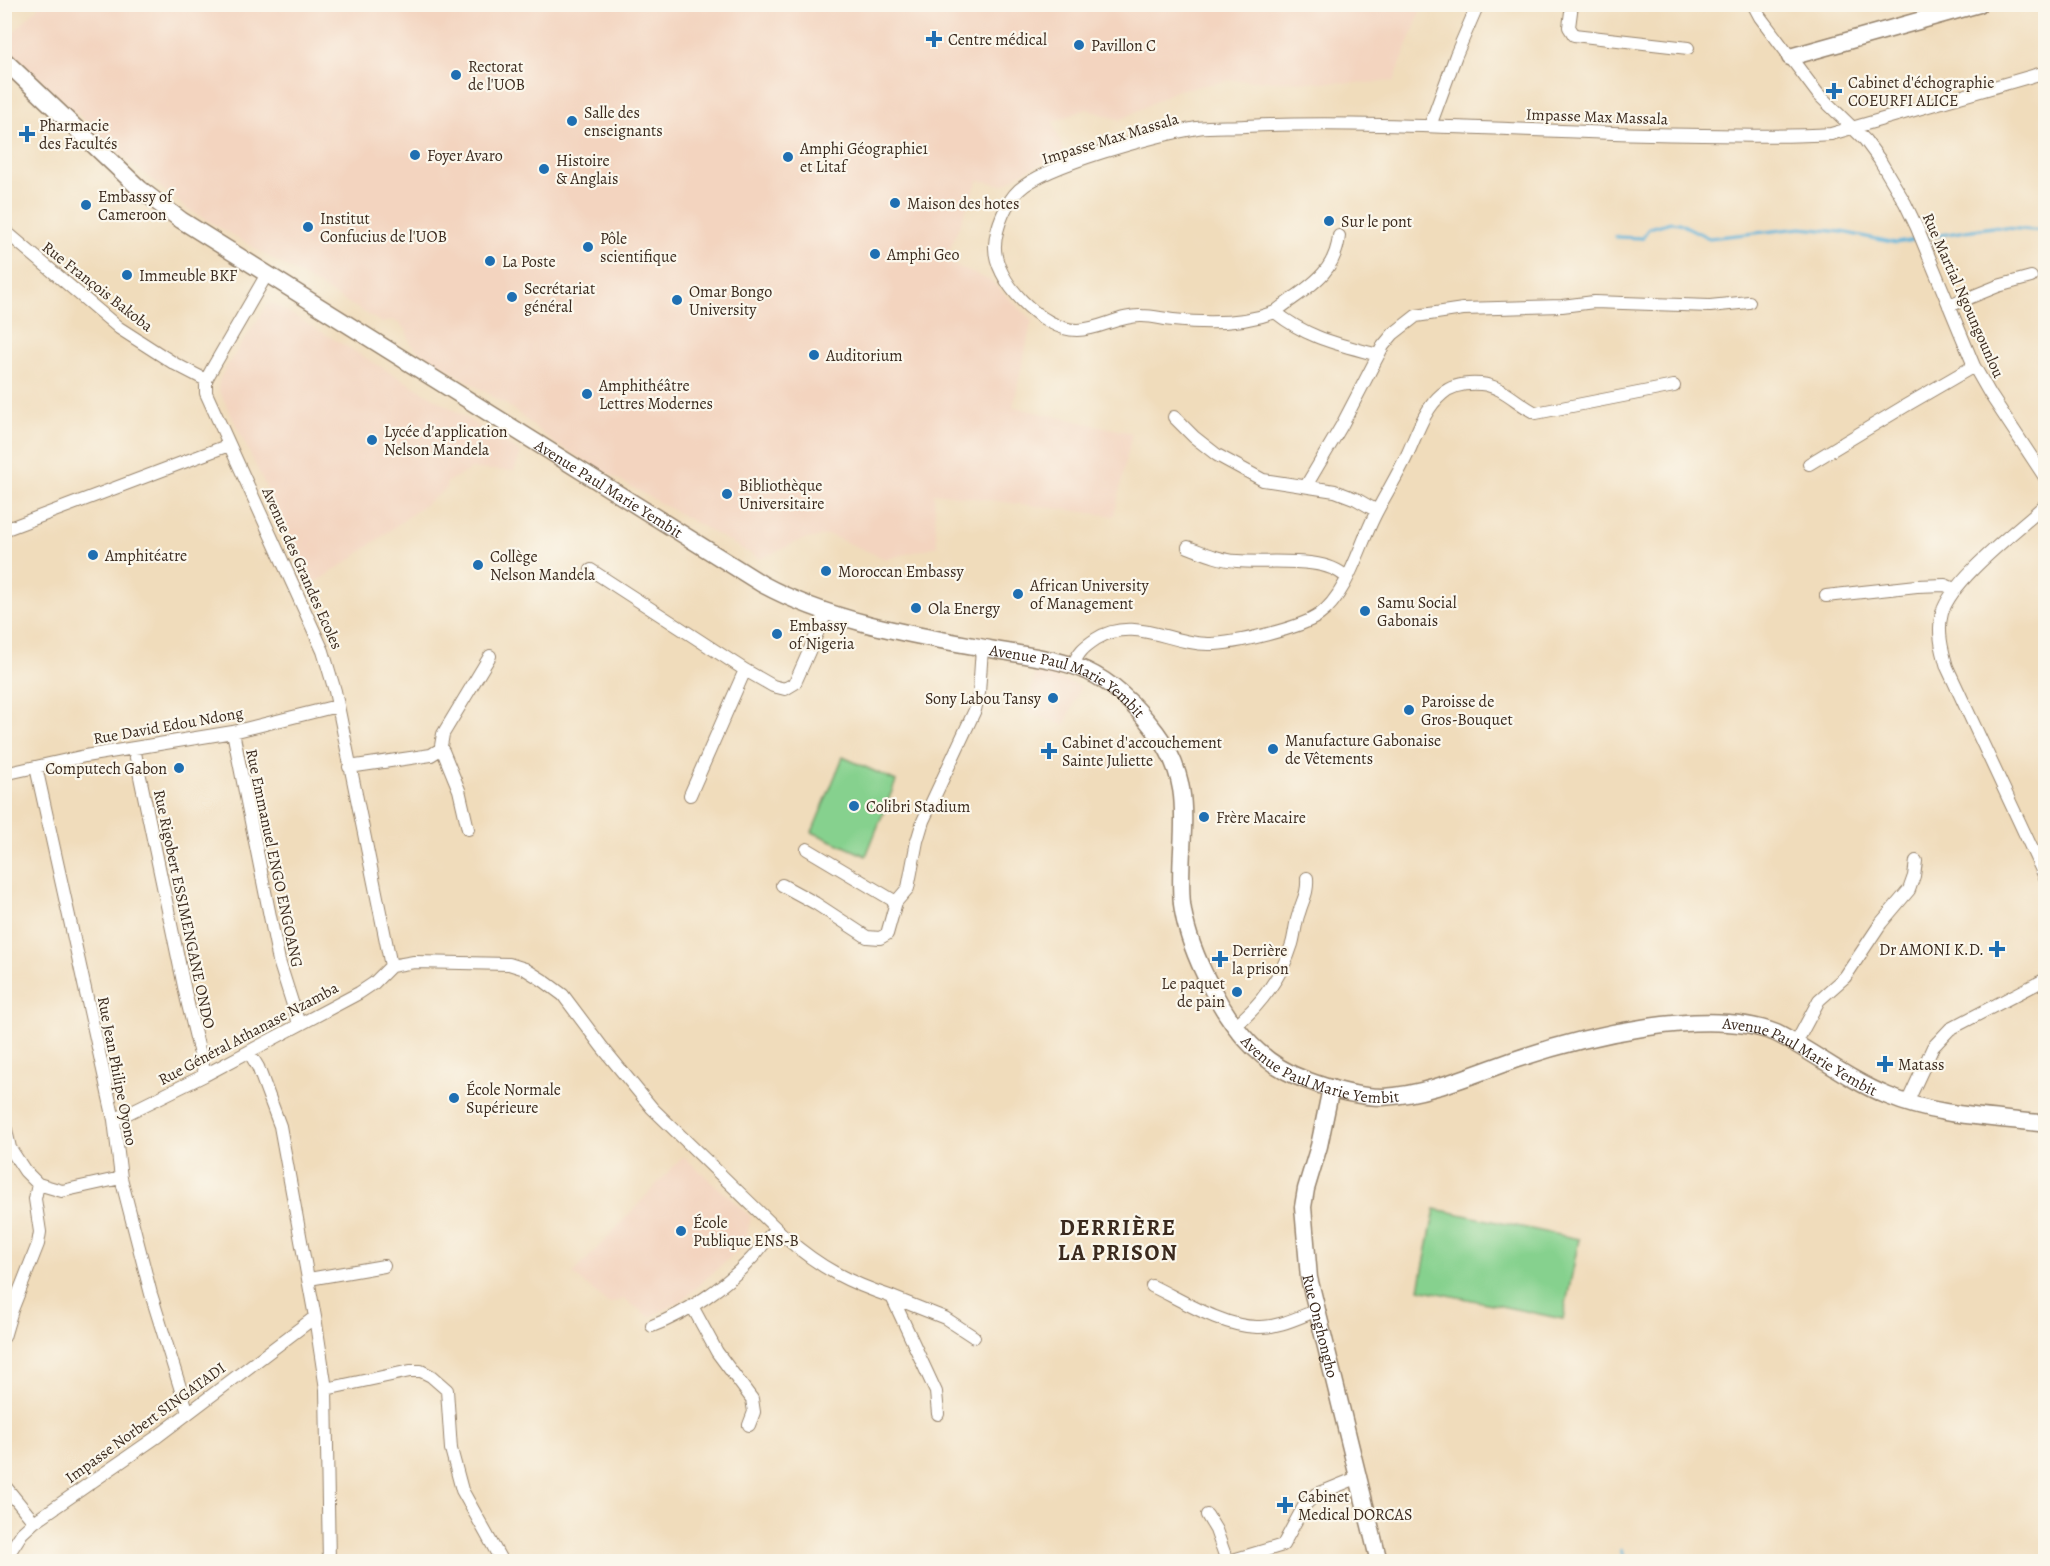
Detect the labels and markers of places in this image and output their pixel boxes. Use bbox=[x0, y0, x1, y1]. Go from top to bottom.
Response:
place label: Centre médical bbox=[948, 29, 1047, 51]
marker: Centre médical bbox=[925, 30, 943, 48]
place label: Pavillon C bbox=[1091, 35, 1156, 57]
marker: Pavillon C bbox=[1072, 38, 1086, 52]
place label: Rectorat de l'UOB bbox=[468, 56, 525, 96]
marker: Rectorat de l'UOB bbox=[449, 68, 463, 82]
place label: Cabinet d'échographie COEURFI ALICE bbox=[1848, 72, 1994, 112]
marker: Cabinet d'échographie COEURFI ALICE bbox=[1825, 82, 1843, 100]
place label: Salle des enseignants bbox=[584, 102, 663, 142]
marker: Salle des enseignants bbox=[565, 114, 579, 128]
place label: Pharmacie des Facultés bbox=[39, 115, 118, 155]
marker: Pharmacie des Facultés bbox=[20, 127, 34, 141]
place label: Amphi Géographie1 et Litaf bbox=[799, 138, 929, 178]
place label: Foyer Avaro bbox=[427, 145, 503, 167]
marker: Foyer Avaro bbox=[408, 148, 422, 162]
place label: Histoire & Anglais bbox=[556, 150, 618, 190]
marker: Amphi Géographie1 et Litaf bbox=[781, 150, 795, 164]
marker: Histoire & Anglais bbox=[537, 162, 551, 176]
place label: Embassy of Cameroon bbox=[98, 186, 175, 226]
place label: Maison des hotes bbox=[907, 193, 1019, 215]
marker: Maison des hotes bbox=[888, 196, 902, 210]
marker: Embassy of Cameroon bbox=[79, 198, 93, 212]
place label: Institut Confucius de l'UOB bbox=[320, 208, 447, 248]
place label: Sur le pont bbox=[1341, 211, 1412, 233]
marker: Sur le pont bbox=[1322, 214, 1336, 228]
marker: Institut Confucius de l'UOB bbox=[301, 220, 315, 234]
place label: Pôle scientifique bbox=[600, 228, 677, 268]
marker: Pôle scientifique bbox=[581, 240, 595, 254]
place label: Amphi Geo bbox=[886, 244, 960, 266]
marker: Amphi Geo bbox=[868, 247, 882, 261]
place label: La Poste bbox=[502, 251, 556, 273]
marker: La Poste bbox=[483, 254, 497, 268]
place label: Immeuble BKF bbox=[139, 265, 237, 287]
marker: Immeuble BKF bbox=[120, 268, 134, 282]
place label: Secrétariat général bbox=[524, 278, 595, 318]
place label: Omar Bongo University bbox=[689, 281, 772, 321]
marker: Secrétariat général bbox=[505, 290, 519, 304]
marker: Omar Bongo University bbox=[670, 293, 684, 307]
place label: Auditorium bbox=[825, 345, 903, 367]
marker: Auditorium bbox=[807, 348, 821, 362]
place label: Amphithéâtre Lettres Modernes bbox=[598, 375, 713, 415]
marker: Amphithéâtre Lettres Modernes bbox=[580, 387, 594, 401]
place label: Lycée d'application Nelson Mandela bbox=[384, 421, 508, 461]
marker: Lycée d'application Nelson Mandela bbox=[365, 433, 379, 447]
place label: Bibliothèque Universitaire bbox=[739, 475, 824, 515]
marker: Bibliothèque Universitaire bbox=[720, 487, 734, 501]
place label: Amphitéatre bbox=[104, 545, 187, 567]
place label: Collège Nelson Mandela bbox=[490, 546, 596, 586]
marker: Amphitéatre bbox=[86, 548, 100, 562]
marker: Collège Nelson Mandela bbox=[471, 558, 485, 572]
place label: Moroccan Embassy bbox=[838, 561, 964, 583]
marker: Moroccan Embassy bbox=[819, 564, 833, 578]
place label: African University of Management bbox=[1029, 575, 1150, 615]
marker: African University of Management bbox=[1011, 587, 1025, 601]
place label: Samu Social Gabonais bbox=[1377, 592, 1457, 632]
place label: Ola Energy bbox=[928, 598, 1001, 620]
marker: Ola Energy bbox=[909, 601, 923, 615]
marker: Samu Social Gabonais bbox=[1358, 604, 1372, 618]
place label: Embassy of Nigeria bbox=[789, 615, 855, 655]
marker: Embassy of Nigeria bbox=[770, 627, 784, 641]
place label: Sony Labou Tansy bbox=[925, 688, 1042, 710]
marker: Sony Labou Tansy bbox=[1046, 691, 1060, 705]
place label: Paroisse de Gros-Bouquet bbox=[1421, 691, 1513, 731]
marker: Paroisse de Gros-Bouquet bbox=[1402, 703, 1416, 717]
place label: Manufacture Gabonaise de Vêtements bbox=[1285, 730, 1441, 770]
place label: Cabinet d'accouchement Sainte Juliette bbox=[1062, 732, 1222, 772]
marker: Cabinet d'accouchement Sainte Juliette bbox=[1040, 742, 1058, 760]
marker: Manufacture Gabonaise de Vêtements bbox=[1266, 742, 1280, 756]
place label: Computech Gabon bbox=[45, 758, 167, 780]
marker: Computech Gabon bbox=[172, 761, 186, 775]
place label: Colibri Stadium bbox=[866, 796, 970, 818]
marker: Colibri Stadium bbox=[847, 799, 861, 813]
place label: Frère Macaire bbox=[1216, 807, 1306, 829]
marker: Frère Macaire bbox=[1197, 810, 1211, 824]
place label: Dr AMONI K.D. bbox=[1879, 939, 1984, 961]
place label: Derrière la prison bbox=[1232, 940, 1289, 980]
marker: Dr AMONI K.D. bbox=[1988, 940, 2006, 958]
marker: Derrière la prison bbox=[1213, 952, 1227, 966]
place label: Le paquet de pain bbox=[1161, 973, 1225, 1013]
marker: Le paquet de pain bbox=[1230, 985, 1244, 999]
place label: Matass bbox=[1898, 1054, 1944, 1076]
marker: Matass bbox=[1876, 1055, 1894, 1073]
place label: École Normale Supérieure bbox=[466, 1079, 561, 1119]
marker: École Normale Supérieure bbox=[447, 1091, 461, 1105]
place label: École Publique ENS-B bbox=[693, 1212, 799, 1252]
marker: École Publique ENS-B bbox=[674, 1224, 688, 1238]
place label: Cabinet Medical DORCAS bbox=[1298, 1486, 1412, 1526]
marker: Cabinet Medical DORCAS bbox=[1276, 1496, 1294, 1514]

